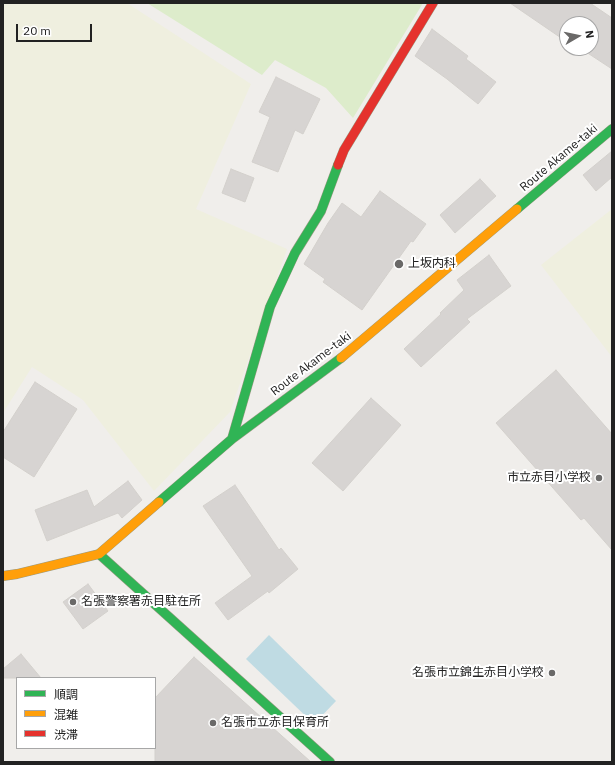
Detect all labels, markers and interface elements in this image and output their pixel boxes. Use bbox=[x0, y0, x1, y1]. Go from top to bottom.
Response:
scale bar bbox=[18, 16, 94, 42]
north arrow bbox=[559, 16, 599, 56]
text: 20 m bbox=[23, 23, 51, 38]
text: N bbox=[582, 29, 597, 39]
street label: Route Akame-taki bbox=[517, 121, 601, 195]
place label: 上坂内科 bbox=[408, 257, 456, 271]
marker: 上坂内科 bbox=[393, 258, 405, 270]
street label: Route Akame-taki bbox=[268, 329, 354, 399]
place label: 市立赤目小学校 bbox=[507, 471, 591, 485]
marker: 市立赤目小学校 bbox=[594, 473, 604, 483]
place label: 名張警察署赤目駐在所 bbox=[81, 595, 201, 609]
marker: 名張警察署赤目駐在所 bbox=[68, 597, 78, 607]
place label: 名張市立錦生赤目小学校 bbox=[412, 666, 544, 680]
marker: 名張市立錦生赤目小学校 bbox=[547, 668, 557, 678]
legend bbox=[16, 677, 156, 749]
text: 順調 bbox=[54, 687, 78, 702]
text: 混雑 bbox=[54, 707, 78, 722]
place label: 名張市立赤目保育所 bbox=[221, 716, 329, 730]
marker: 名張市立赤目保育所 bbox=[208, 718, 218, 728]
text: 渋滞 bbox=[54, 727, 78, 742]

